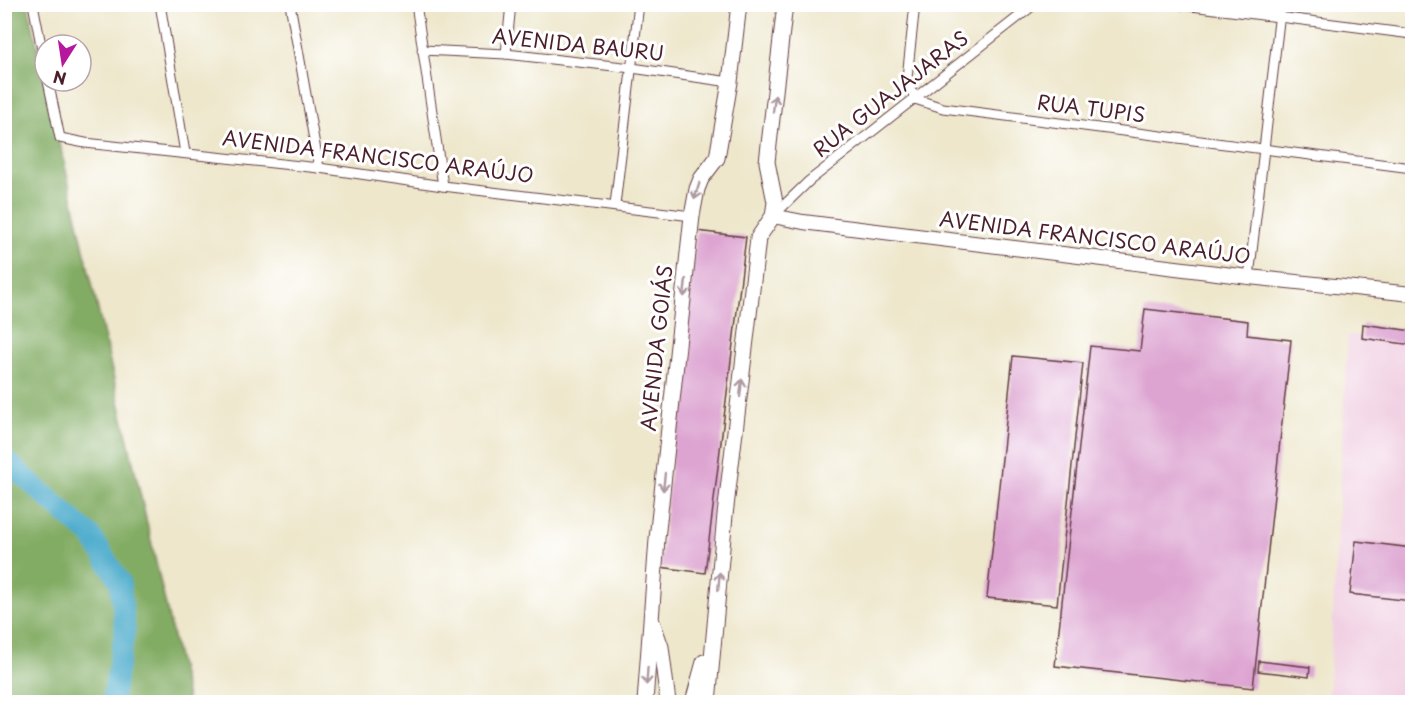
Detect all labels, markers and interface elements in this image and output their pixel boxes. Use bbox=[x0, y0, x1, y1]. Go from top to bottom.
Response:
street label: AVENIDA BAURU bbox=[491, 20, 666, 68]
street label: RUA GUAJAJARAS bbox=[806, 23, 975, 164]
north arrow bbox=[33, 33, 93, 93]
text: N bbox=[51, 66, 68, 92]
street label: RUA TUPIS bbox=[1035, 86, 1147, 130]
one-way arrow bbox=[769, 95, 780, 114]
street label: AVENIDA FRANCISCO ARAÚJO bbox=[221, 122, 535, 190]
one-way arrow bbox=[691, 181, 702, 200]
street label: AVENIDA FRANCISCO ARAÚJO bbox=[938, 203, 1252, 271]
street label: AVENIDA GOIÁS bbox=[632, 263, 680, 433]
one-way arrow bbox=[679, 277, 690, 297]
one-way arrow bbox=[736, 378, 747, 398]
one-way arrow bbox=[658, 471, 669, 491]
one-way arrow bbox=[714, 572, 725, 592]
one-way arrow bbox=[641, 665, 652, 685]

